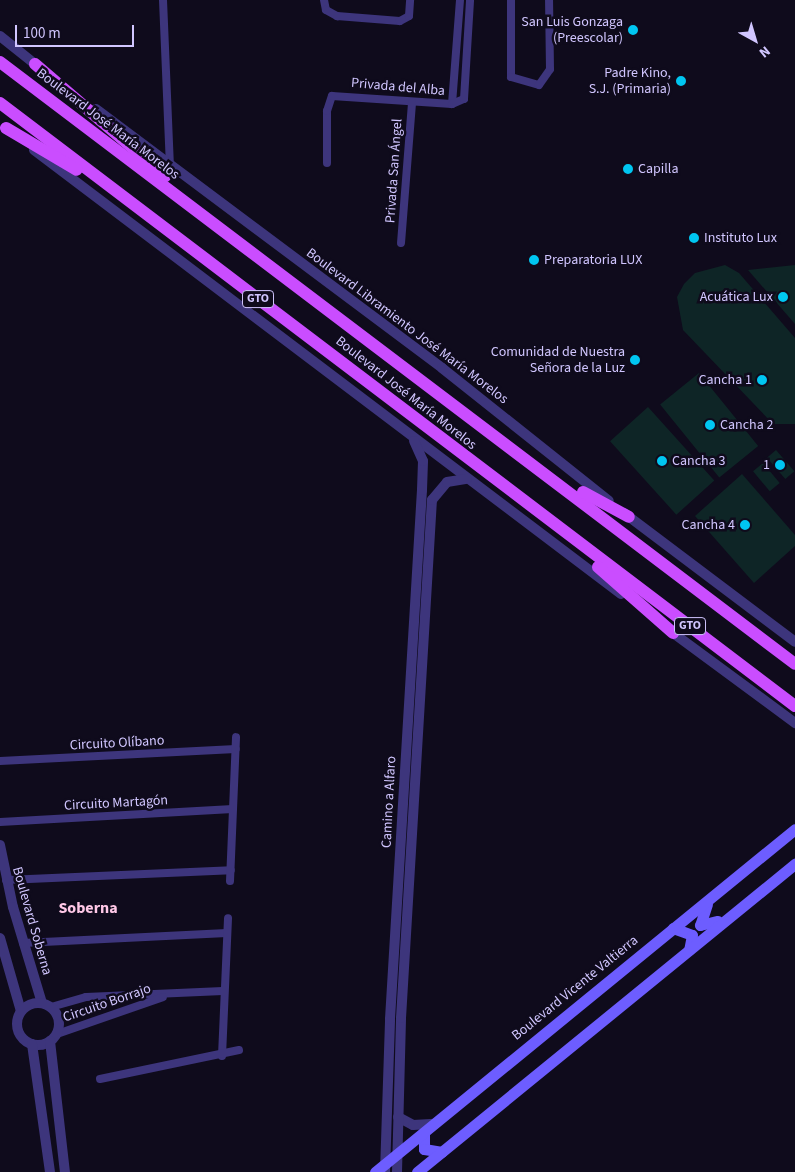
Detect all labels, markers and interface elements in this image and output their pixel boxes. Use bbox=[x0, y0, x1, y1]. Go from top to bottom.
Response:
place label: San Luis Gonzaga (Preescolar) bbox=[521, 14, 623, 46]
scale bar bbox=[18, 15, 136, 47]
north arrow bbox=[730, 15, 780, 65]
text: 100 m bbox=[23, 23, 61, 44]
marker: San Luis Gonzaga (Preescolar) bbox=[627, 24, 639, 36]
text: N bbox=[755, 41, 774, 62]
street label: Boulevard José María Morelos bbox=[33, 65, 183, 183]
place label: Padre Kino, S.J. (Primaria) bbox=[589, 65, 671, 98]
street label: Privada del Alba bbox=[350, 75, 446, 99]
marker: Padre Kino, S.J. (Primaria) bbox=[675, 75, 687, 87]
street label: Privada San Ángel bbox=[382, 118, 406, 224]
place label: Capilla bbox=[638, 161, 678, 177]
marker: Capilla bbox=[622, 163, 634, 175]
place label: Instituto Lux bbox=[704, 230, 777, 246]
marker: Instituto Lux bbox=[688, 232, 700, 244]
street label: Boulevard Libramiento José María Morelos bbox=[303, 245, 511, 407]
place label: Preparatoria LUX bbox=[544, 252, 642, 268]
marker: Preparatoria LUX bbox=[528, 254, 540, 266]
place label: Acuática Lux bbox=[700, 289, 773, 305]
road number: GTO bbox=[242, 290, 274, 308]
marker: Acuática Lux bbox=[777, 291, 789, 303]
street label: Boulevard José María Morelos bbox=[332, 333, 480, 453]
place label: Comunidad de Nuestra Señora de la Luz bbox=[491, 344, 625, 377]
marker: Comunidad de Nuestra Señora de la Luz bbox=[629, 354, 641, 366]
place label: Cancha 1 bbox=[698, 372, 752, 388]
marker: Cancha 1 bbox=[756, 374, 768, 386]
place label: Cancha 2 bbox=[720, 417, 774, 433]
marker: Cancha 2 bbox=[704, 419, 716, 431]
place label: Cancha 3 bbox=[672, 453, 726, 469]
marker: Cancha 3 bbox=[656, 455, 668, 467]
place label: 1 bbox=[763, 457, 770, 473]
marker: 1 bbox=[774, 459, 786, 471]
place label: Cancha 4 bbox=[681, 517, 735, 533]
marker: Cancha 4 bbox=[739, 519, 751, 531]
road number: GTO bbox=[674, 616, 706, 636]
street label: Circuito Olíbano bbox=[69, 732, 165, 754]
street label: Camino a Alfaro bbox=[378, 755, 400, 849]
street label: Circuito Martagón bbox=[64, 792, 168, 814]
street label: Boulevard Soberna bbox=[8, 865, 56, 977]
district label: Soberna bbox=[58, 898, 118, 918]
street label: Boulevard Vicente Valtierra bbox=[509, 932, 641, 1044]
street label: Circuito Borrajo bbox=[61, 980, 153, 1026]

